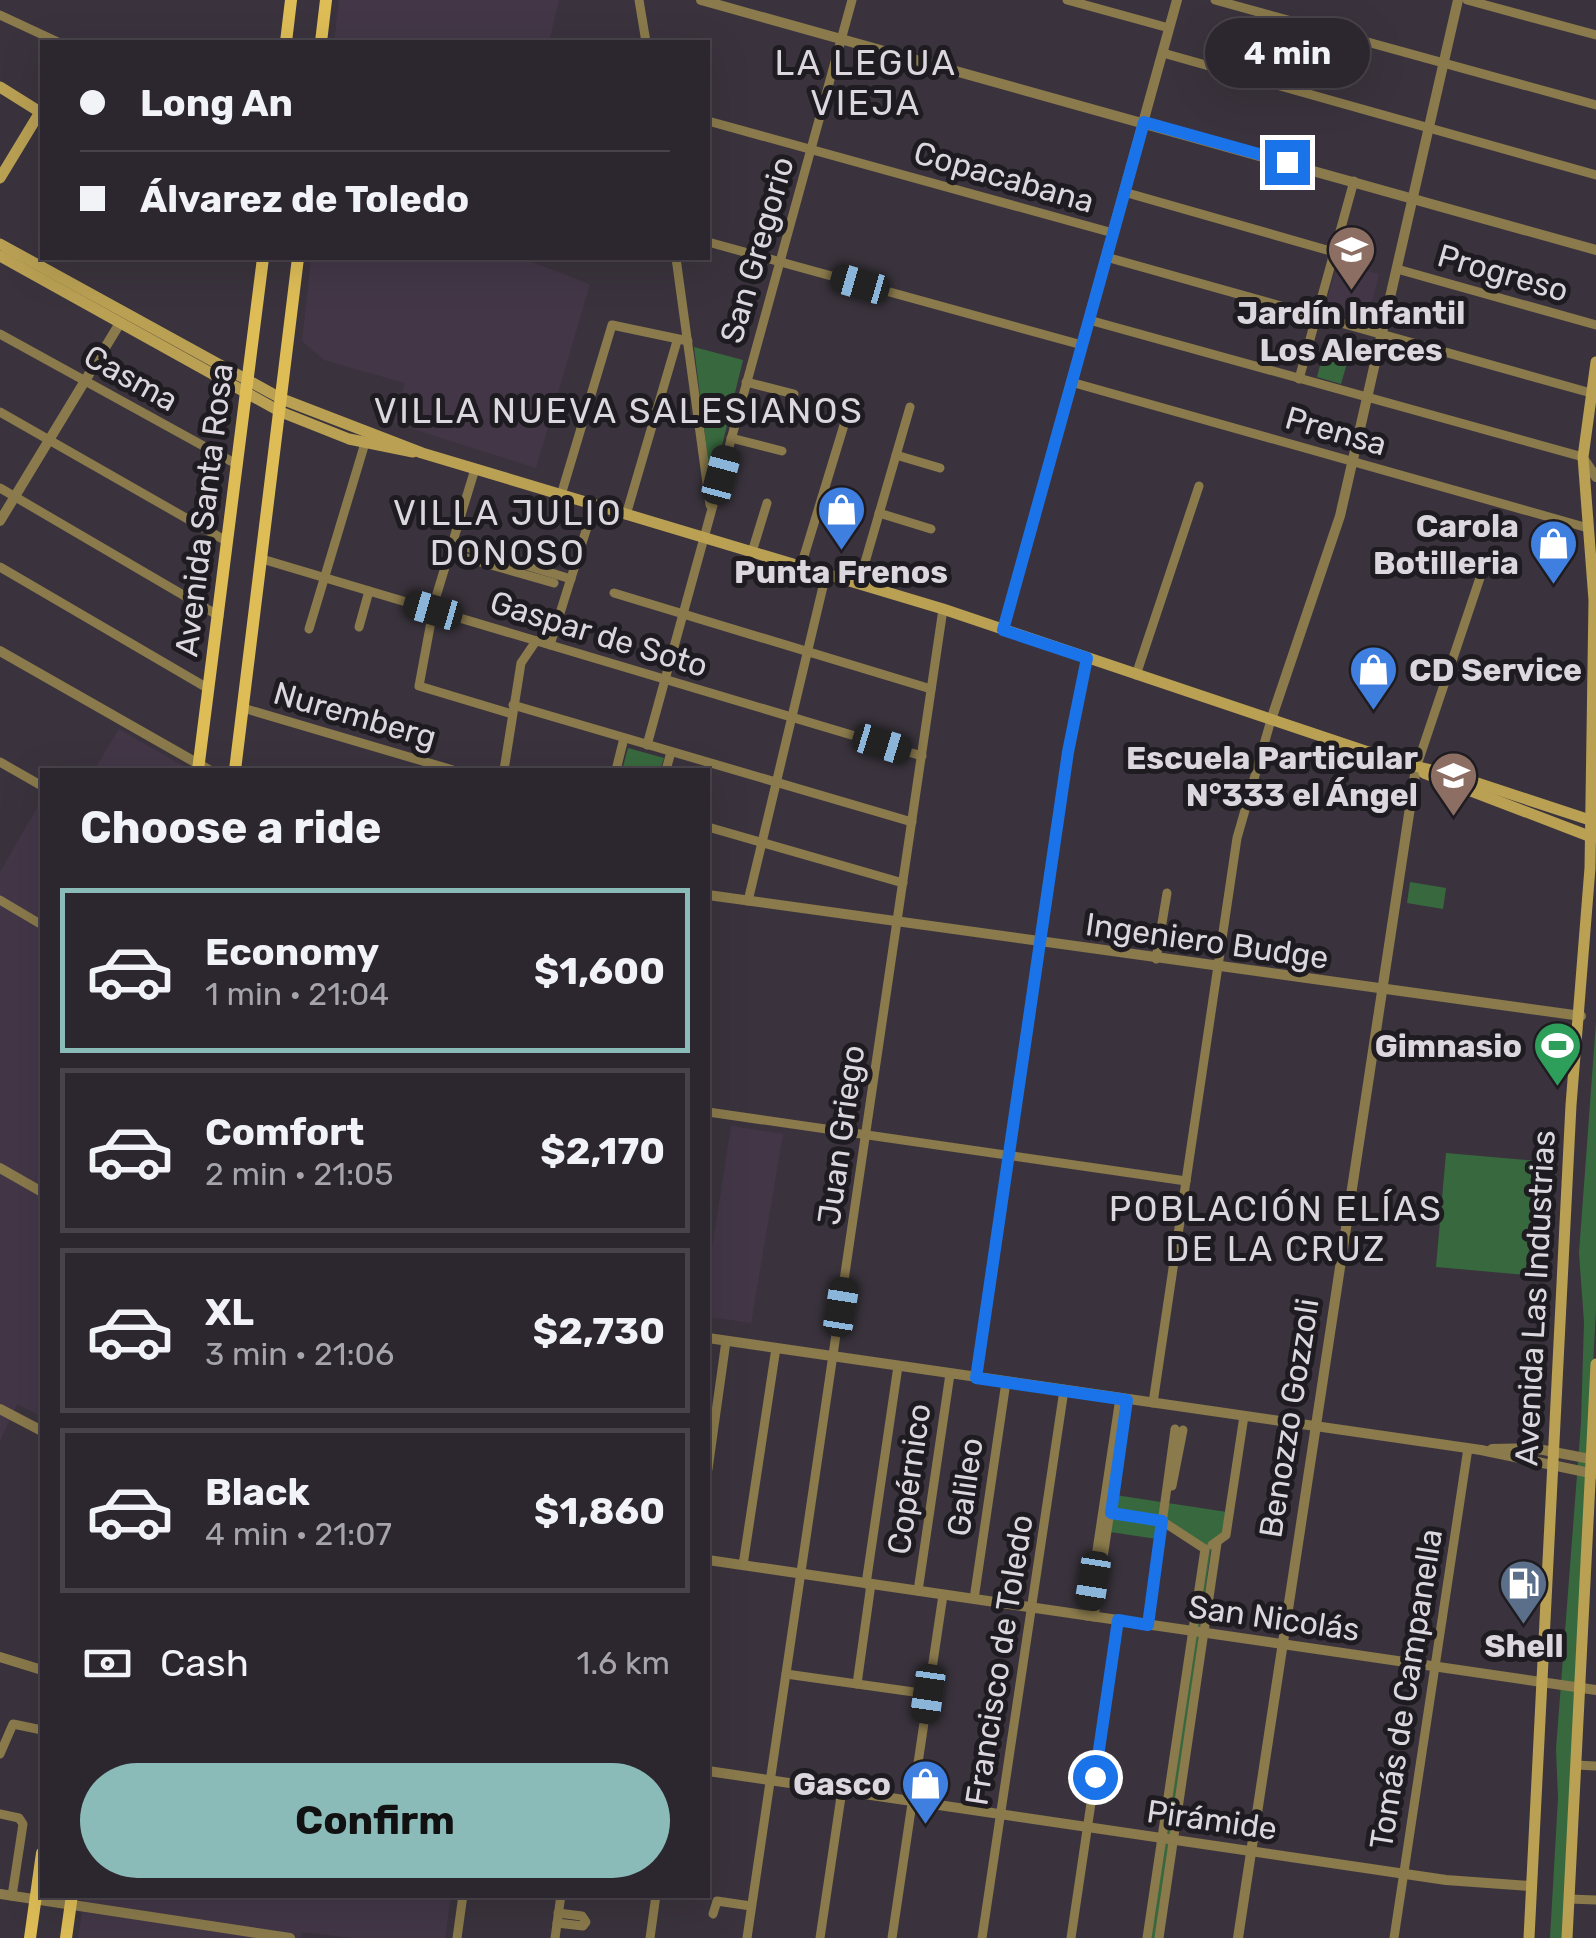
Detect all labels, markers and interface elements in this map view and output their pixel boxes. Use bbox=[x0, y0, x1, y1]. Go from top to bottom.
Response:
callout: 4 min bbox=[1204, 17, 1370, 87]
text: 4 min bbox=[1244, 34, 1331, 72]
district label: LA LEGUA VIEJA bbox=[775, 42, 957, 124]
text: Long An bbox=[140, 80, 293, 126]
street label: Copacabana bbox=[910, 133, 1098, 221]
route end bbox=[1265, 140, 1310, 185]
street label: San Gregorio bbox=[712, 152, 802, 348]
text: Álvarez de Toledo bbox=[140, 176, 469, 222]
school or university icon: Jardín Infantil Los Alerces bbox=[1325, 224, 1377, 292]
street label: Progreso bbox=[1433, 236, 1573, 310]
car bbox=[827, 261, 893, 307]
place label: Jardín Infantil Los Alerces bbox=[1237, 294, 1465, 369]
street label: Casma bbox=[77, 337, 185, 419]
street label: Avenida Santa Rosa bbox=[167, 361, 241, 659]
district label: VILLA NUEVA SALESIANOS bbox=[374, 390, 864, 432]
street label: Prensa bbox=[1281, 398, 1391, 464]
car bbox=[699, 442, 743, 508]
shop icon: Punta Frenos bbox=[815, 484, 867, 552]
district label: VILLA JULIO DONOSO bbox=[393, 492, 623, 574]
place label: Carola Botilleria bbox=[1373, 507, 1519, 582]
shop icon: Carola Botilleria bbox=[1528, 518, 1580, 586]
place label: Punta Frenos bbox=[734, 553, 948, 591]
street label: Gaspar de Soto bbox=[486, 583, 712, 685]
car bbox=[400, 587, 466, 633]
shop icon: CD Service bbox=[1348, 644, 1400, 712]
place label: CD Service bbox=[1409, 651, 1582, 689]
street label: Nuremberg bbox=[269, 674, 441, 756]
car bbox=[849, 721, 915, 767]
place label: Escuela Particular N°333 el Ángel bbox=[1126, 739, 1418, 814]
school or university icon: Escuela Particular N°333 el Ángel bbox=[1427, 750, 1479, 818]
text: Choose a ride bbox=[80, 801, 382, 854]
street label: Ingeniero Budge bbox=[1083, 905, 1331, 977]
icon: car bbox=[85, 926, 175, 1016]
text: Economy bbox=[205, 929, 379, 975]
text: $1,600 bbox=[534, 948, 665, 994]
text: 1 min · 21:04 bbox=[205, 975, 389, 1013]
sports icon: Gimnasio bbox=[1531, 1020, 1583, 1088]
place label: Gimnasio bbox=[1375, 1027, 1522, 1065]
street label: Juan Griego bbox=[810, 1043, 872, 1227]
icon: car bbox=[85, 1106, 175, 1196]
text: Comfort bbox=[205, 1109, 364, 1155]
text: $2,170 bbox=[540, 1128, 665, 1174]
street label: Avenida Las Industrias bbox=[1507, 1129, 1563, 1467]
text: 2 min · 21:05 bbox=[205, 1155, 393, 1193]
district label: POBLACIÓN ELÍAS DE LA CRUZ bbox=[1109, 1188, 1443, 1270]
car bbox=[821, 1275, 861, 1339]
icon: car bbox=[85, 1286, 175, 1376]
text: XL bbox=[205, 1289, 254, 1335]
street label: Benozzo Gozzoli bbox=[1251, 1296, 1327, 1540]
text: $2,730 bbox=[533, 1308, 665, 1354]
text: 3 min · 21:06 bbox=[205, 1335, 394, 1373]
street label: Copérnico bbox=[880, 1401, 938, 1557]
street label: Galileo bbox=[939, 1435, 991, 1539]
icon: car bbox=[85, 1466, 175, 1556]
text: Black bbox=[205, 1469, 310, 1515]
text: $1,860 bbox=[534, 1488, 665, 1534]
street label: Francisco de Toledo bbox=[957, 1512, 1041, 1808]
text: 4 min · 21:07 bbox=[205, 1515, 392, 1553]
street label: Tomás de Campanella bbox=[1362, 1526, 1450, 1852]
car bbox=[1073, 1549, 1113, 1613]
fuel station icon: Shell bbox=[1498, 1558, 1550, 1626]
street label: San Nicolás bbox=[1186, 1587, 1362, 1649]
place label: Shell bbox=[1484, 1627, 1564, 1665]
icon: cash bbox=[80, 1636, 135, 1691]
text: Cash bbox=[160, 1640, 249, 1686]
text: 1.6 km bbox=[577, 1644, 670, 1682]
car bbox=[909, 1662, 947, 1726]
route start bbox=[1073, 1755, 1118, 1800]
shop icon: Gasco bbox=[900, 1758, 952, 1826]
button: Confirm bbox=[80, 1763, 670, 1878]
place label: Gasco bbox=[793, 1765, 891, 1803]
street label: Pirámide bbox=[1144, 1792, 1280, 1848]

